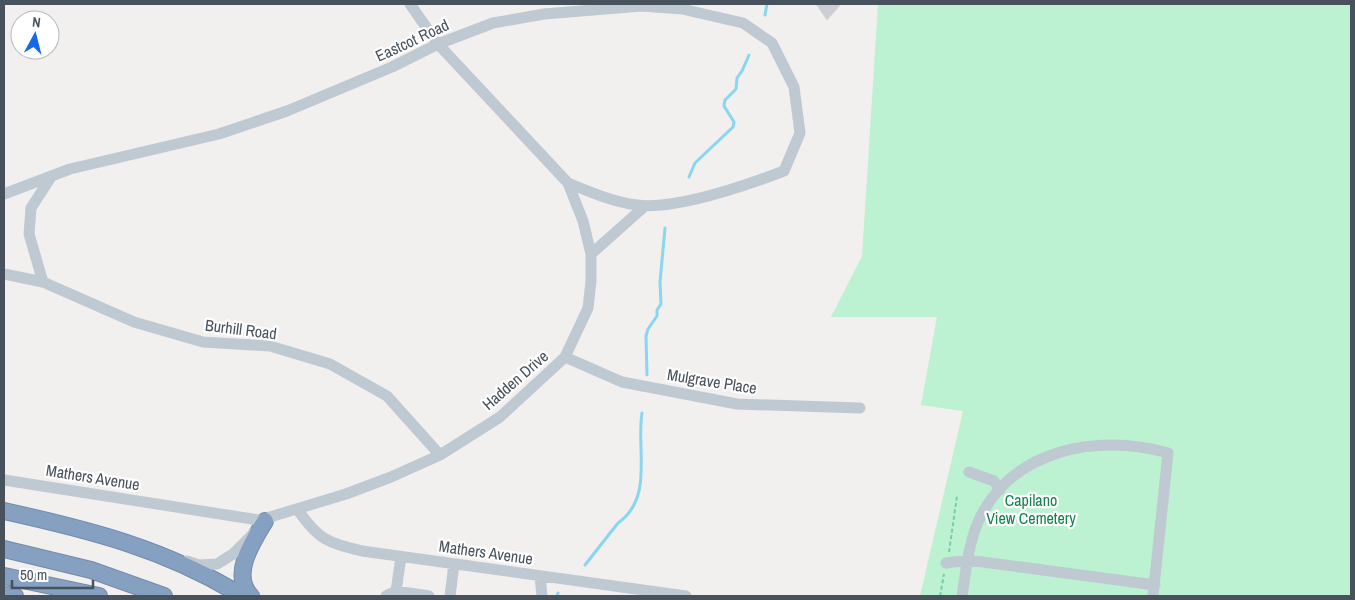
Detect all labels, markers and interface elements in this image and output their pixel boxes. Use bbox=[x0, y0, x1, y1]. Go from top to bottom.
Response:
north arrow bbox=[10, 10, 60, 60]
text: N bbox=[31, 13, 42, 32]
street label: Eastcot Road bbox=[372, 13, 452, 67]
street label: Burhill Road bbox=[204, 314, 278, 344]
street label: Hadden Drive bbox=[477, 345, 553, 415]
street label: Mulgrave Place bbox=[666, 363, 758, 399]
street label: Mathers Avenue bbox=[45, 459, 141, 495]
park label: Capilano View Cemetery bbox=[986, 489, 1076, 529]
street label: Mathers Avenue bbox=[438, 535, 534, 569]
scale bar bbox=[12, 558, 94, 590]
text: 50 m bbox=[20, 564, 47, 585]

